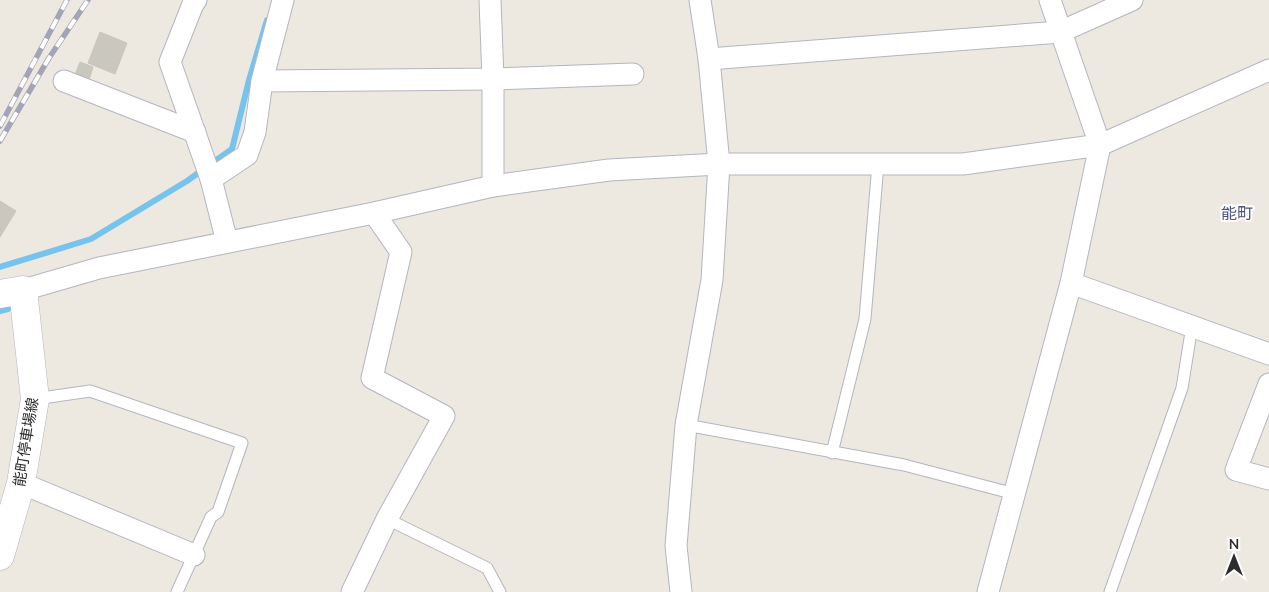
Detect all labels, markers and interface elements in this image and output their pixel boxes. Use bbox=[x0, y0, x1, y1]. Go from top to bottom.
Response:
district label: 能町 bbox=[1221, 203, 1253, 225]
street label: 能町停車場線 bbox=[9, 396, 43, 488]
north arrow bbox=[1209, 532, 1259, 582]
text: N bbox=[1229, 535, 1239, 554]

